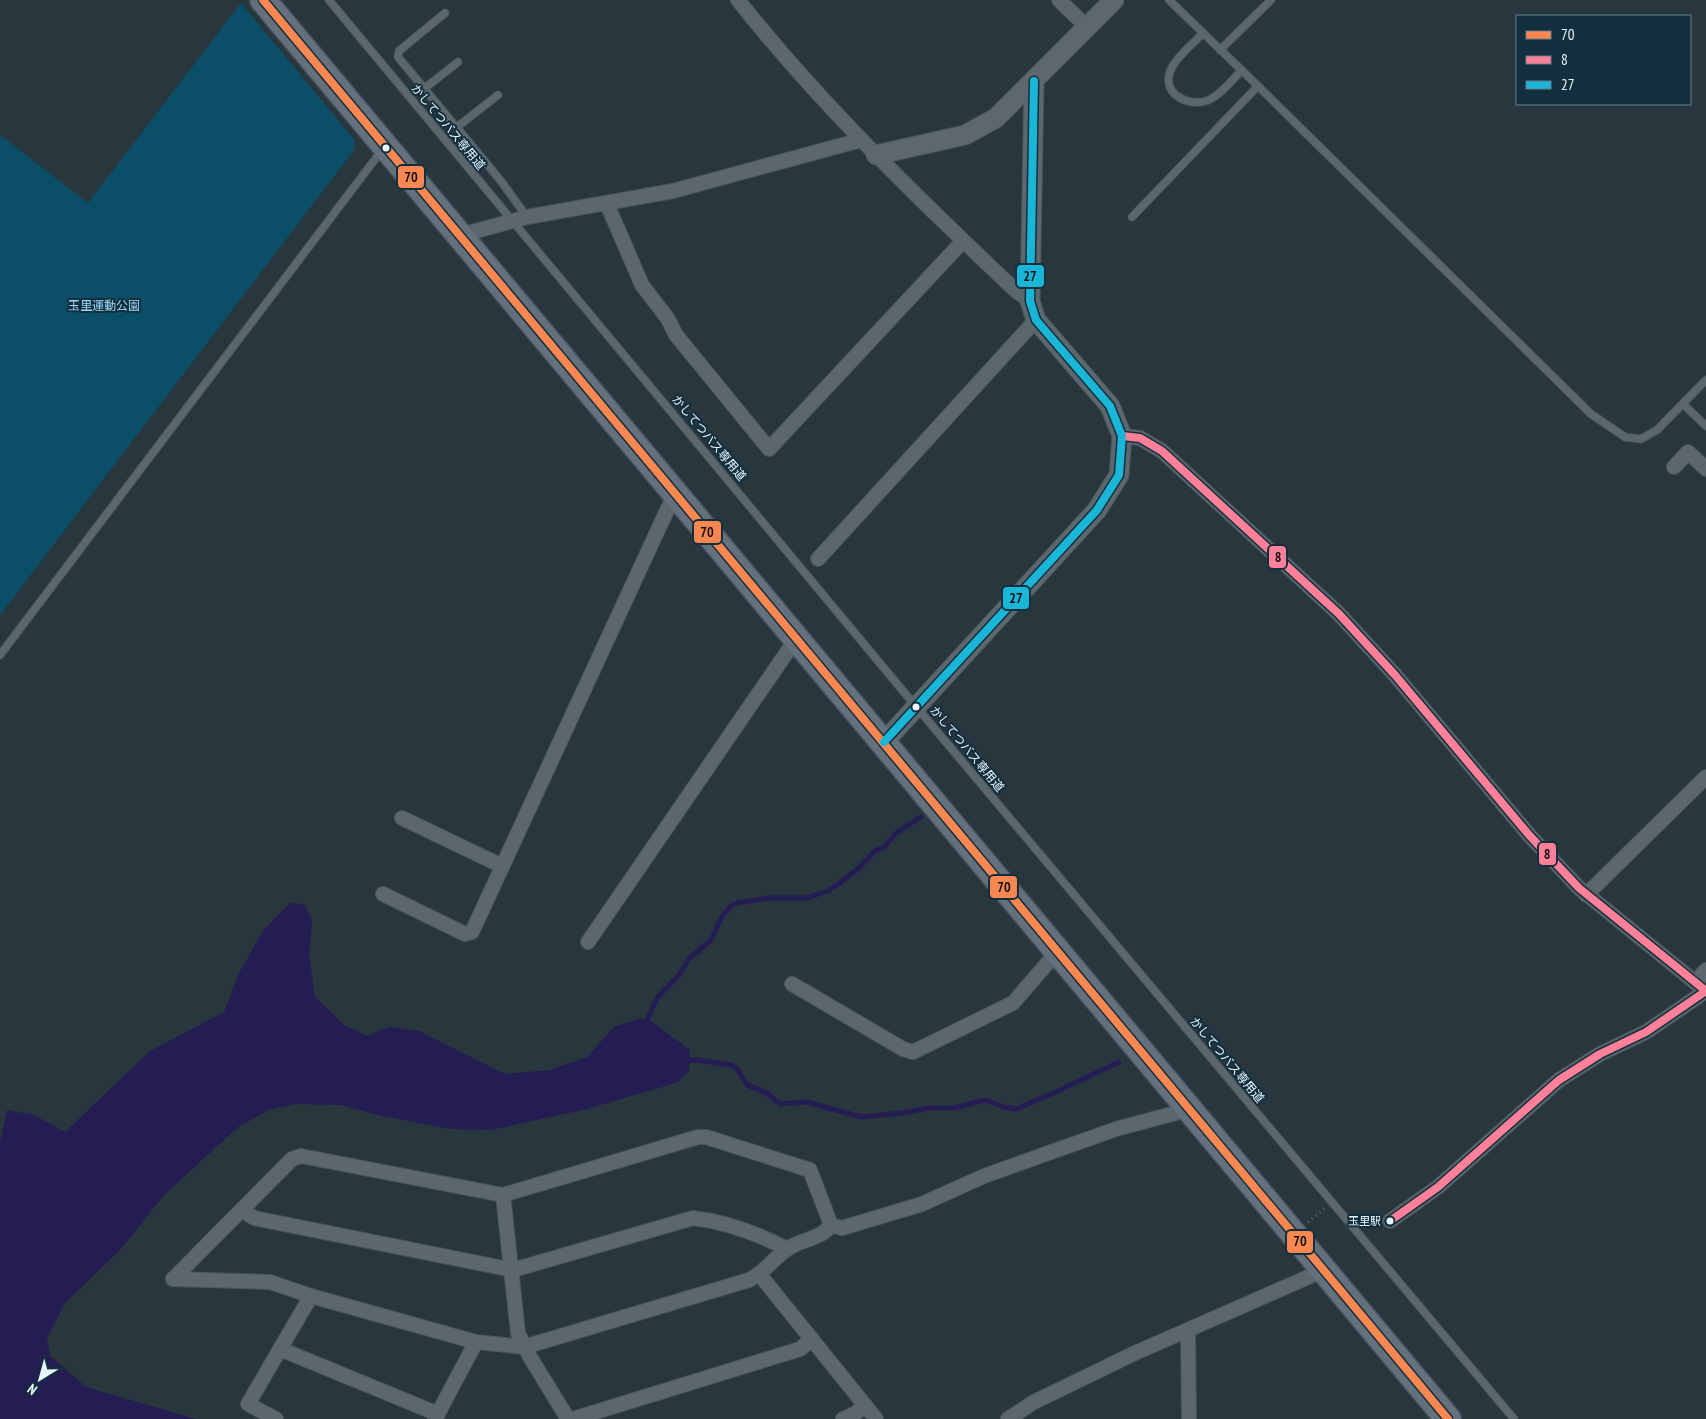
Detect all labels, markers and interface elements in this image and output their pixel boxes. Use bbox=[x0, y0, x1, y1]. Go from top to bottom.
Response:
legend bbox=[1516, 15, 1691, 105]
text: 70 bbox=[1561, 25, 1575, 44]
text: 8 bbox=[1561, 50, 1568, 69]
text: 27 bbox=[1561, 75, 1575, 94]
street label: かしてつバス専用道 bbox=[408, 81, 489, 173]
unlabelled marker bbox=[381, 143, 391, 153]
line badge: 70 bbox=[397, 165, 425, 189]
text: 70 bbox=[404, 168, 418, 186]
line badge: 27 bbox=[1016, 264, 1045, 288]
text: 27 bbox=[1023, 267, 1037, 285]
park label: 玉里運動公園 bbox=[68, 298, 140, 313]
street label: かしてつバス専用道 bbox=[669, 392, 750, 484]
line badge: 70 bbox=[693, 520, 722, 544]
text: 70 bbox=[700, 523, 714, 541]
line badge: 8 bbox=[1268, 545, 1287, 569]
text: 8 bbox=[1275, 548, 1281, 566]
line badge: 27 bbox=[1002, 586, 1030, 610]
text: 27 bbox=[1009, 589, 1023, 607]
unlabelled marker bbox=[911, 702, 921, 712]
street label: かしてつバス専用道 bbox=[927, 703, 1008, 795]
line badge: 8 bbox=[1538, 842, 1557, 866]
text: 8 bbox=[1544, 845, 1550, 863]
line badge: 70 bbox=[989, 875, 1018, 899]
text: 70 bbox=[997, 878, 1011, 896]
street label: かしてつバス専用道 bbox=[1187, 1014, 1268, 1106]
place label: 玉里駅 bbox=[1348, 1214, 1381, 1228]
marker: 玉里駅 bbox=[1385, 1216, 1395, 1226]
line badge: 70 bbox=[1286, 1230, 1314, 1254]
text: 70 bbox=[1293, 1232, 1307, 1250]
north arrow bbox=[15, 1354, 65, 1404]
text: N bbox=[24, 1380, 41, 1399]

